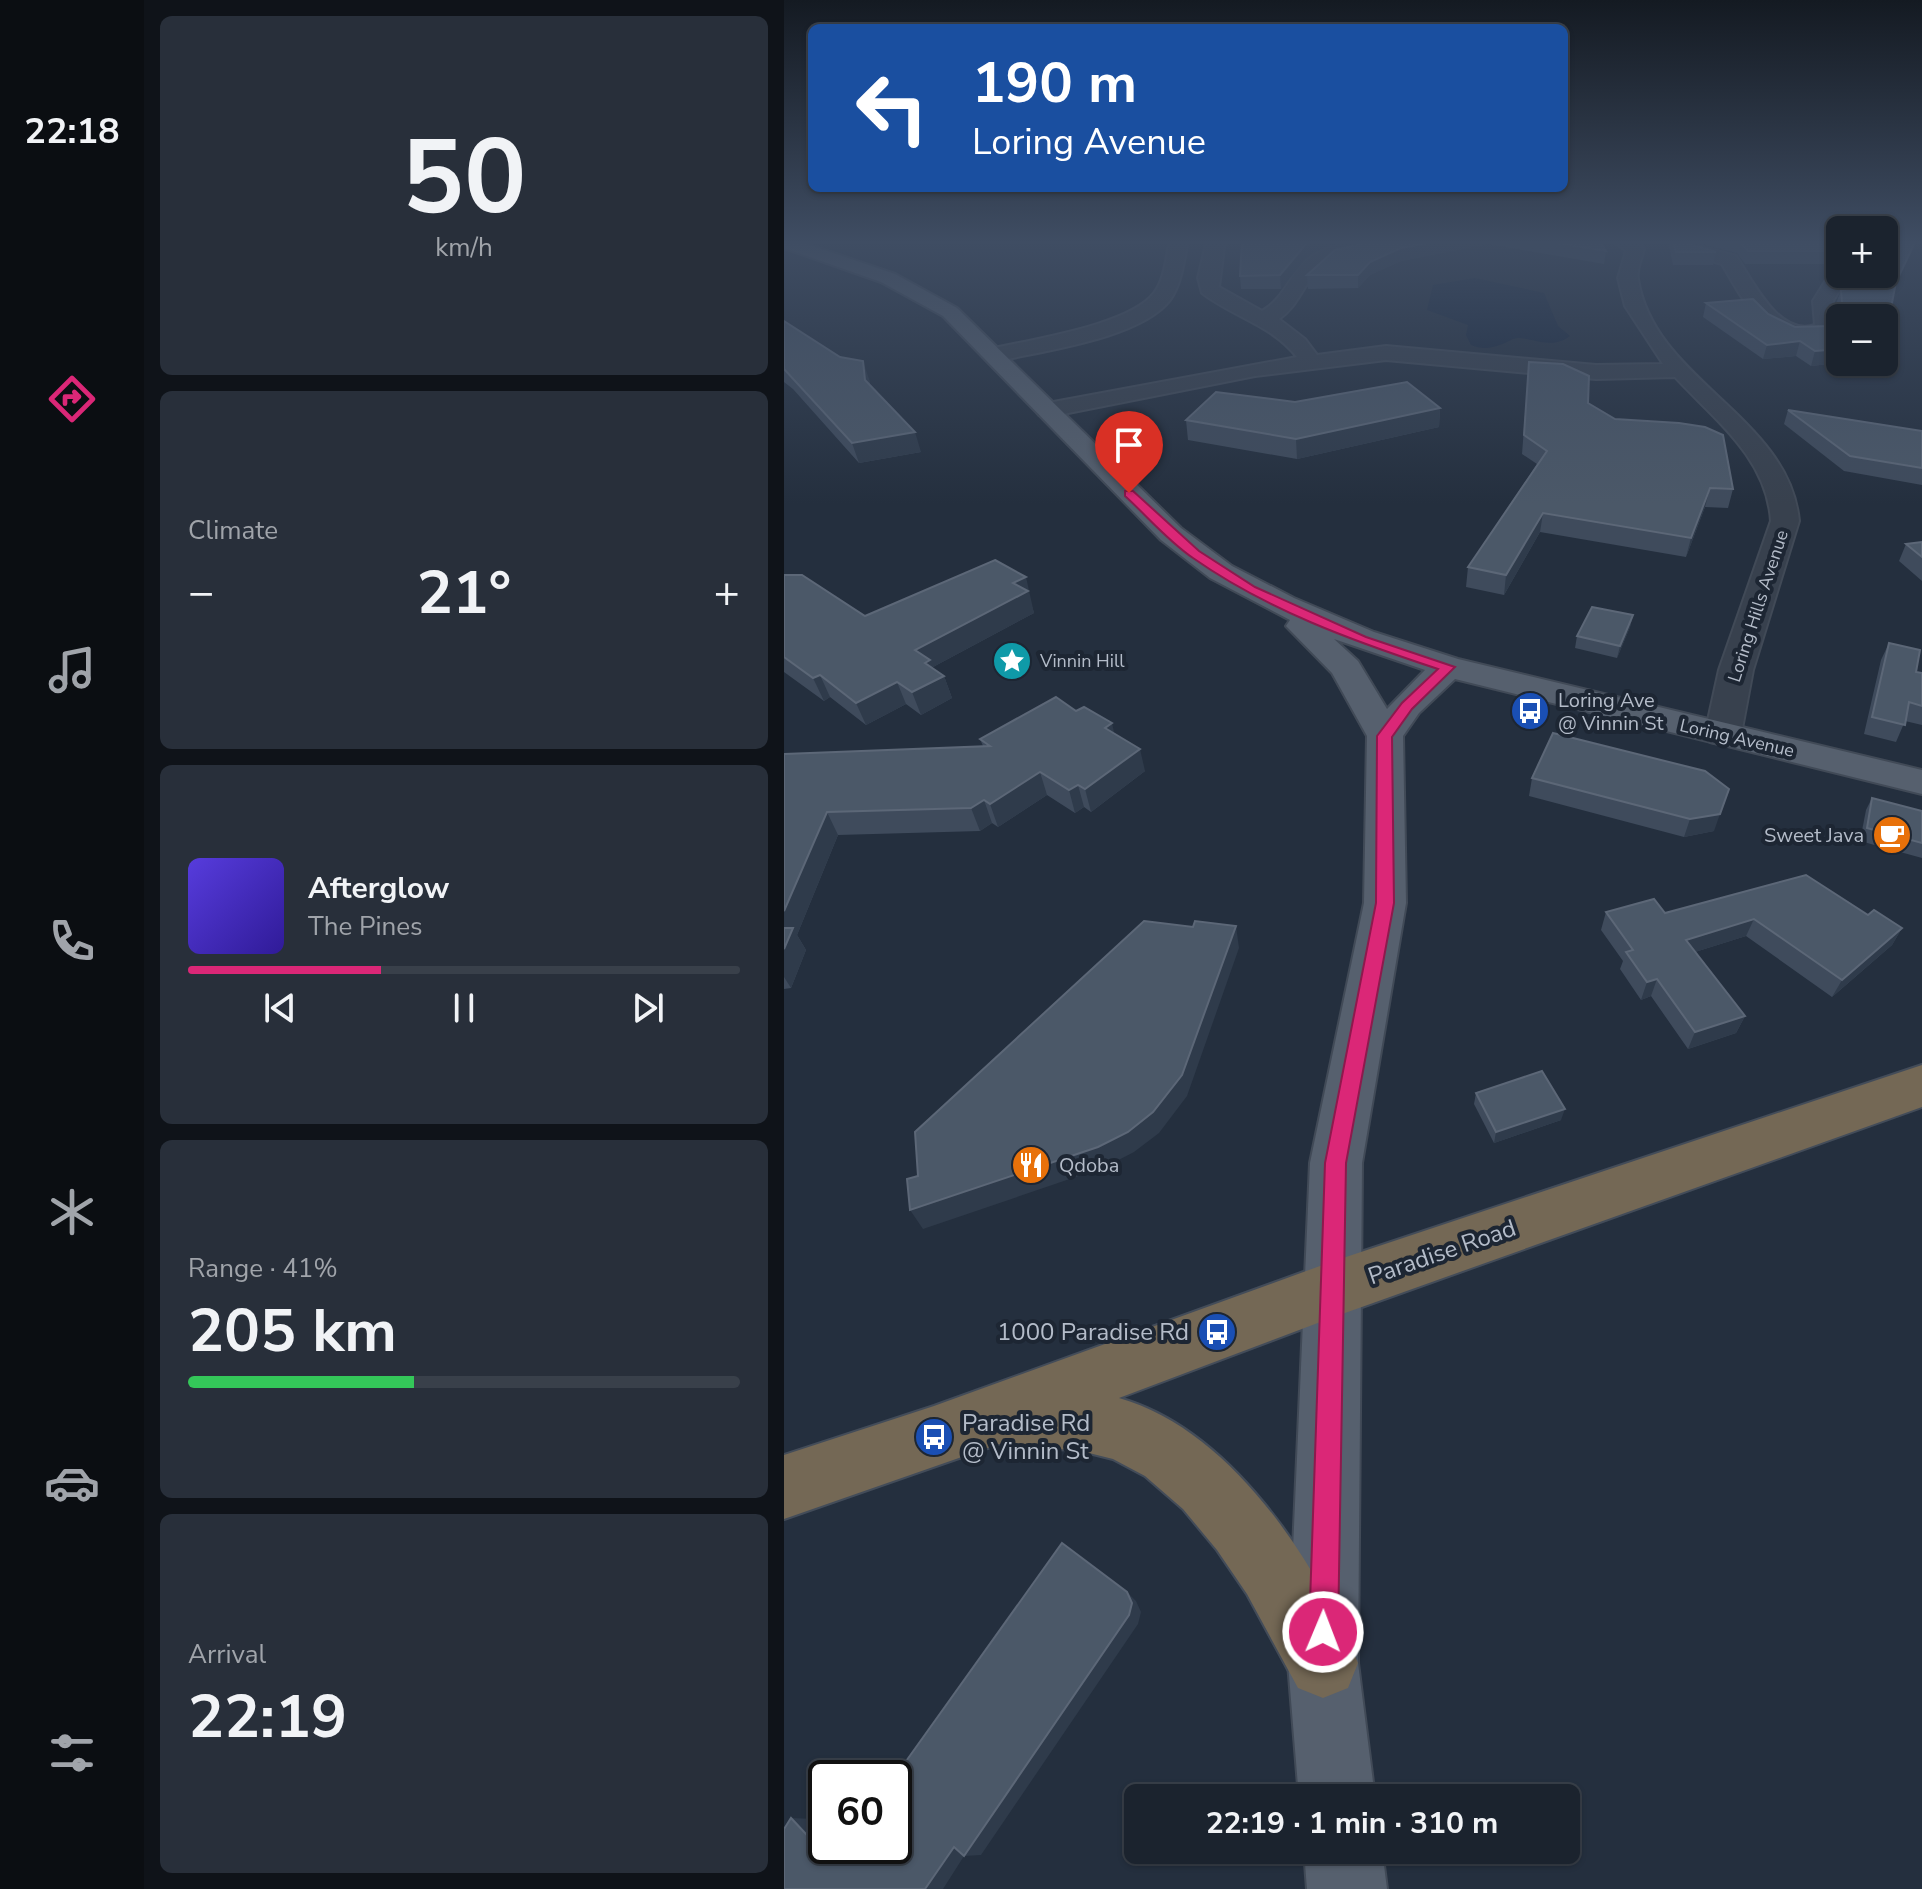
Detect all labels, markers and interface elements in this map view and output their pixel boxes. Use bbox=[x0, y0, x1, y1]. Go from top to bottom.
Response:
text: 190 m bbox=[972, 45, 1137, 122]
icon: left bbox=[840, 56, 944, 160]
text: 22:18 bbox=[24, 107, 120, 156]
text: 50 bbox=[402, 107, 526, 249]
text: Loring Avenue bbox=[972, 118, 1206, 167]
map controls bbox=[1826, 216, 1898, 376]
button: + bbox=[1826, 216, 1898, 288]
text: km/h bbox=[435, 230, 493, 265]
button: − bbox=[1826, 304, 1898, 376]
icon: directions bbox=[44, 371, 100, 427]
pin bbox=[1095, 411, 1163, 493]
icon: arrive bbox=[1107, 423, 1151, 467]
text: Climate bbox=[188, 513, 278, 548]
street label: Loring Hills Avenue bbox=[1722, 527, 1794, 685]
text: 21° bbox=[417, 552, 511, 634]
text: − bbox=[188, 563, 214, 623]
text: + bbox=[714, 563, 740, 623]
place icon: Vinnin Hill bbox=[991, 640, 1033, 682]
icon: music bbox=[44, 642, 100, 698]
place label: Vinnin Hill bbox=[1039, 649, 1125, 673]
place label: Loring Ave @ Vinnin St bbox=[1558, 687, 1665, 737]
bus stop icon: Loring Ave @ Vinnin St bbox=[1509, 690, 1551, 732]
street label: Loring Avenue bbox=[1677, 713, 1797, 763]
cafe icon: Sweet Java bbox=[1871, 814, 1913, 856]
place label: Sweet Java bbox=[1764, 822, 1864, 849]
text: Afterglow bbox=[308, 868, 449, 909]
text: The Pines bbox=[308, 909, 423, 944]
icon: phone bbox=[44, 913, 100, 969]
icon: previous bbox=[258, 986, 302, 1030]
icon: pause bbox=[442, 986, 486, 1030]
icon: next bbox=[626, 986, 670, 1030]
restaurant icon: Qdoba bbox=[1010, 1144, 1052, 1186]
place label: Qdoba bbox=[1059, 1152, 1119, 1179]
icon: climate bbox=[44, 1184, 100, 1240]
street label: Paradise Road bbox=[1364, 1212, 1520, 1292]
text: Range · 41% bbox=[188, 1251, 338, 1286]
text: 205 km bbox=[188, 1290, 397, 1372]
bus stop icon: 1000 Paradise Rd bbox=[1196, 1311, 1238, 1353]
place label: 1000 Paradise Rd bbox=[997, 1316, 1189, 1348]
place label: Paradise Rd @ Vinnin St bbox=[962, 1407, 1090, 1467]
bus stop icon: Paradise Rd @ Vinnin St bbox=[913, 1416, 955, 1458]
icon: car bbox=[44, 1455, 100, 1511]
position arrow bbox=[1281, 1590, 1365, 1674]
text: Arrival bbox=[188, 1637, 266, 1672]
text: 22:19 bbox=[188, 1676, 347, 1758]
icon: filters bbox=[44, 1725, 100, 1781]
speed limit sign: 60 bbox=[808, 1760, 912, 1864]
text: 22:19 · 1 min · 310 m bbox=[1206, 1803, 1498, 1844]

